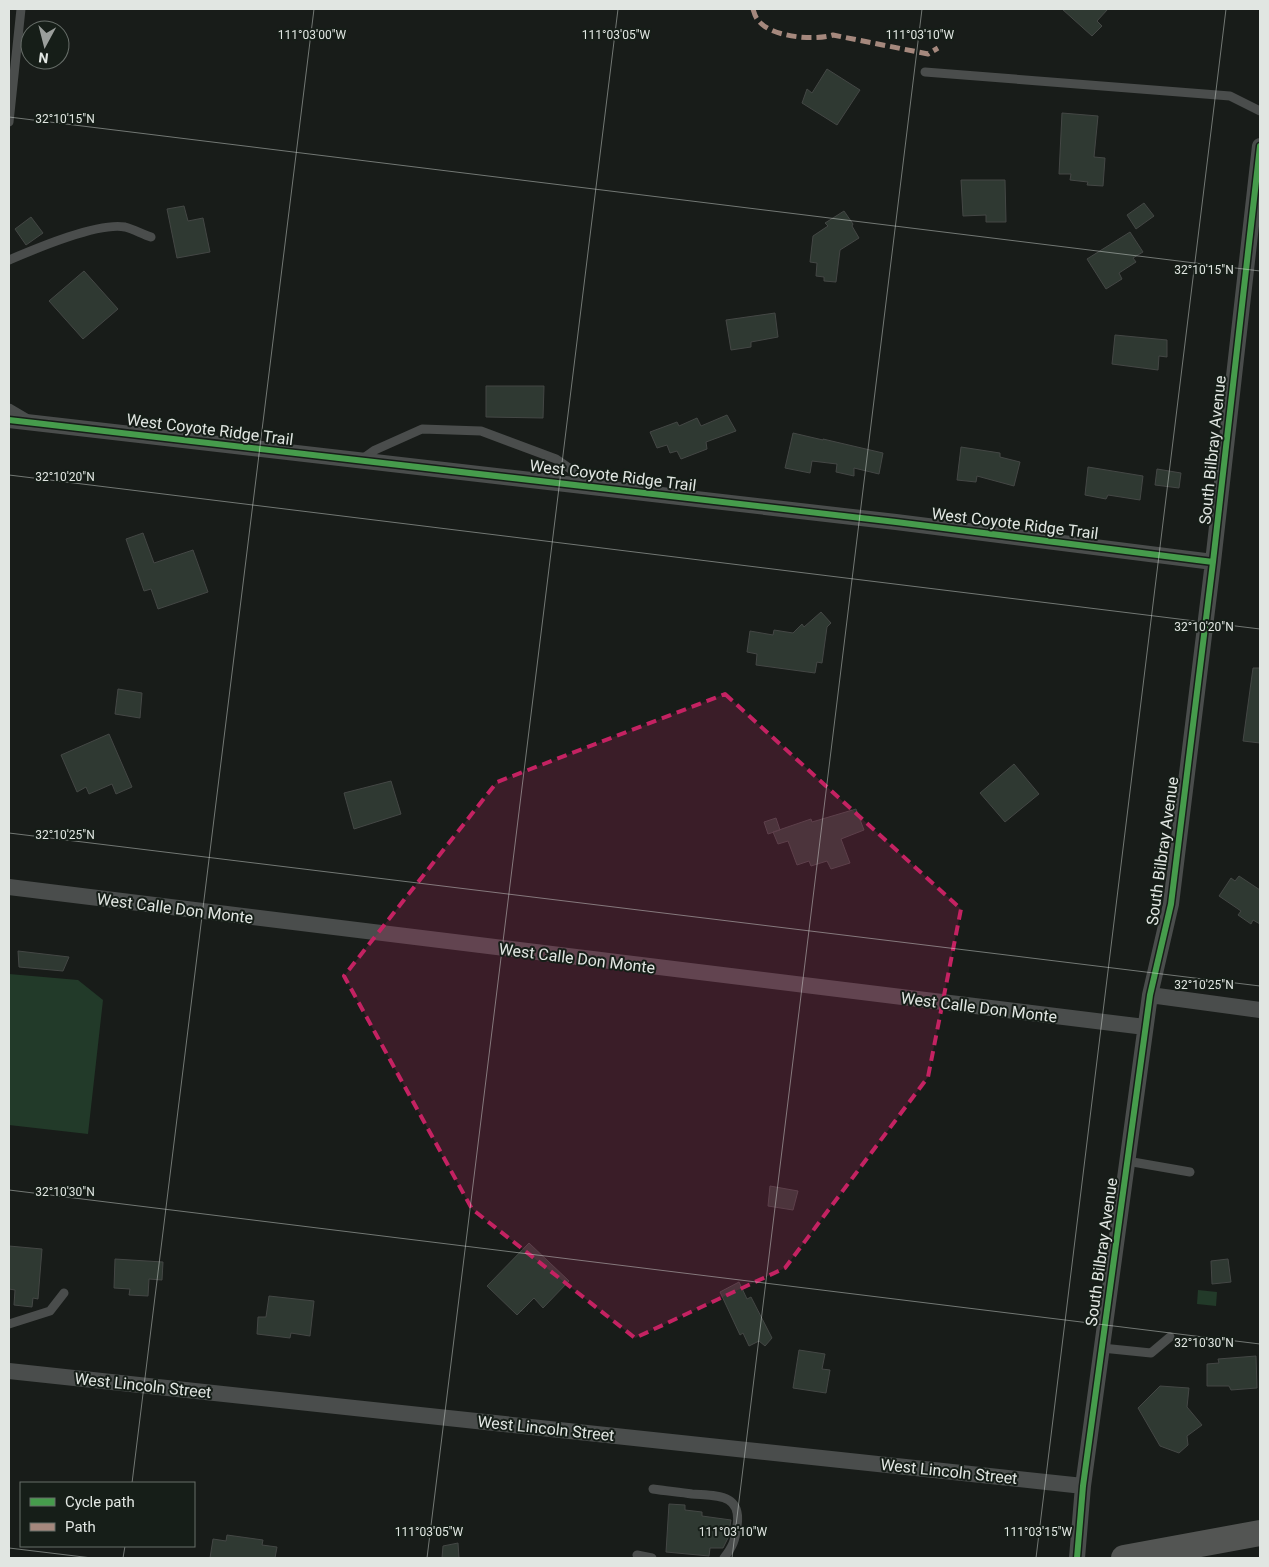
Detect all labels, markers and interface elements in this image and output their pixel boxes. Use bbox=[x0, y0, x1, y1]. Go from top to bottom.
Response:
north arrow bbox=[20, 20, 70, 70]
text: 111°03'00"W bbox=[278, 28, 346, 42]
text: 111°03'05"W bbox=[582, 28, 650, 42]
text: 111°03'10"W bbox=[886, 28, 954, 42]
text: N bbox=[38, 49, 49, 66]
text: 32°10'15"N bbox=[35, 112, 95, 126]
text: 32°10'15"N bbox=[1174, 263, 1234, 277]
street label: South Bilbray Avenue bbox=[1195, 375, 1230, 526]
street label: West Coyote Ridge Trail bbox=[125, 410, 294, 449]
street label: West Coyote Ridge Trail bbox=[528, 456, 697, 495]
text: 32°10'20"N bbox=[35, 470, 95, 484]
street label: West Coyote Ridge Trail bbox=[930, 504, 1099, 543]
text: 32°10'20"N bbox=[1174, 620, 1234, 634]
street label: South Bilbray Avenue bbox=[1143, 776, 1182, 927]
text: 32°10'25"N bbox=[35, 828, 95, 842]
street label: West Calle Don Monte bbox=[96, 889, 254, 928]
street label: West Calle Don Monte bbox=[498, 939, 656, 978]
text: 32°10'25"N bbox=[1174, 978, 1234, 992]
street label: West Calle Don Monte bbox=[900, 988, 1058, 1027]
street label: South Bilbray Avenue bbox=[1082, 1177, 1121, 1328]
text: 32°10'30"N bbox=[35, 1185, 95, 1199]
text: 32°10'30"N bbox=[1174, 1336, 1234, 1350]
street label: West Lincoln Street bbox=[74, 1369, 212, 1402]
street label: West Lincoln Street bbox=[477, 1412, 615, 1445]
street label: West Lincoln Street bbox=[880, 1455, 1018, 1488]
legend bbox=[20, 1482, 195, 1547]
text: Cycle path bbox=[65, 1493, 135, 1511]
text: Path bbox=[65, 1518, 96, 1536]
text: 111°03'05"W bbox=[395, 1525, 463, 1539]
text: 111°03'10"W bbox=[699, 1525, 767, 1539]
text: 111°03'15"W bbox=[1004, 1525, 1072, 1539]

